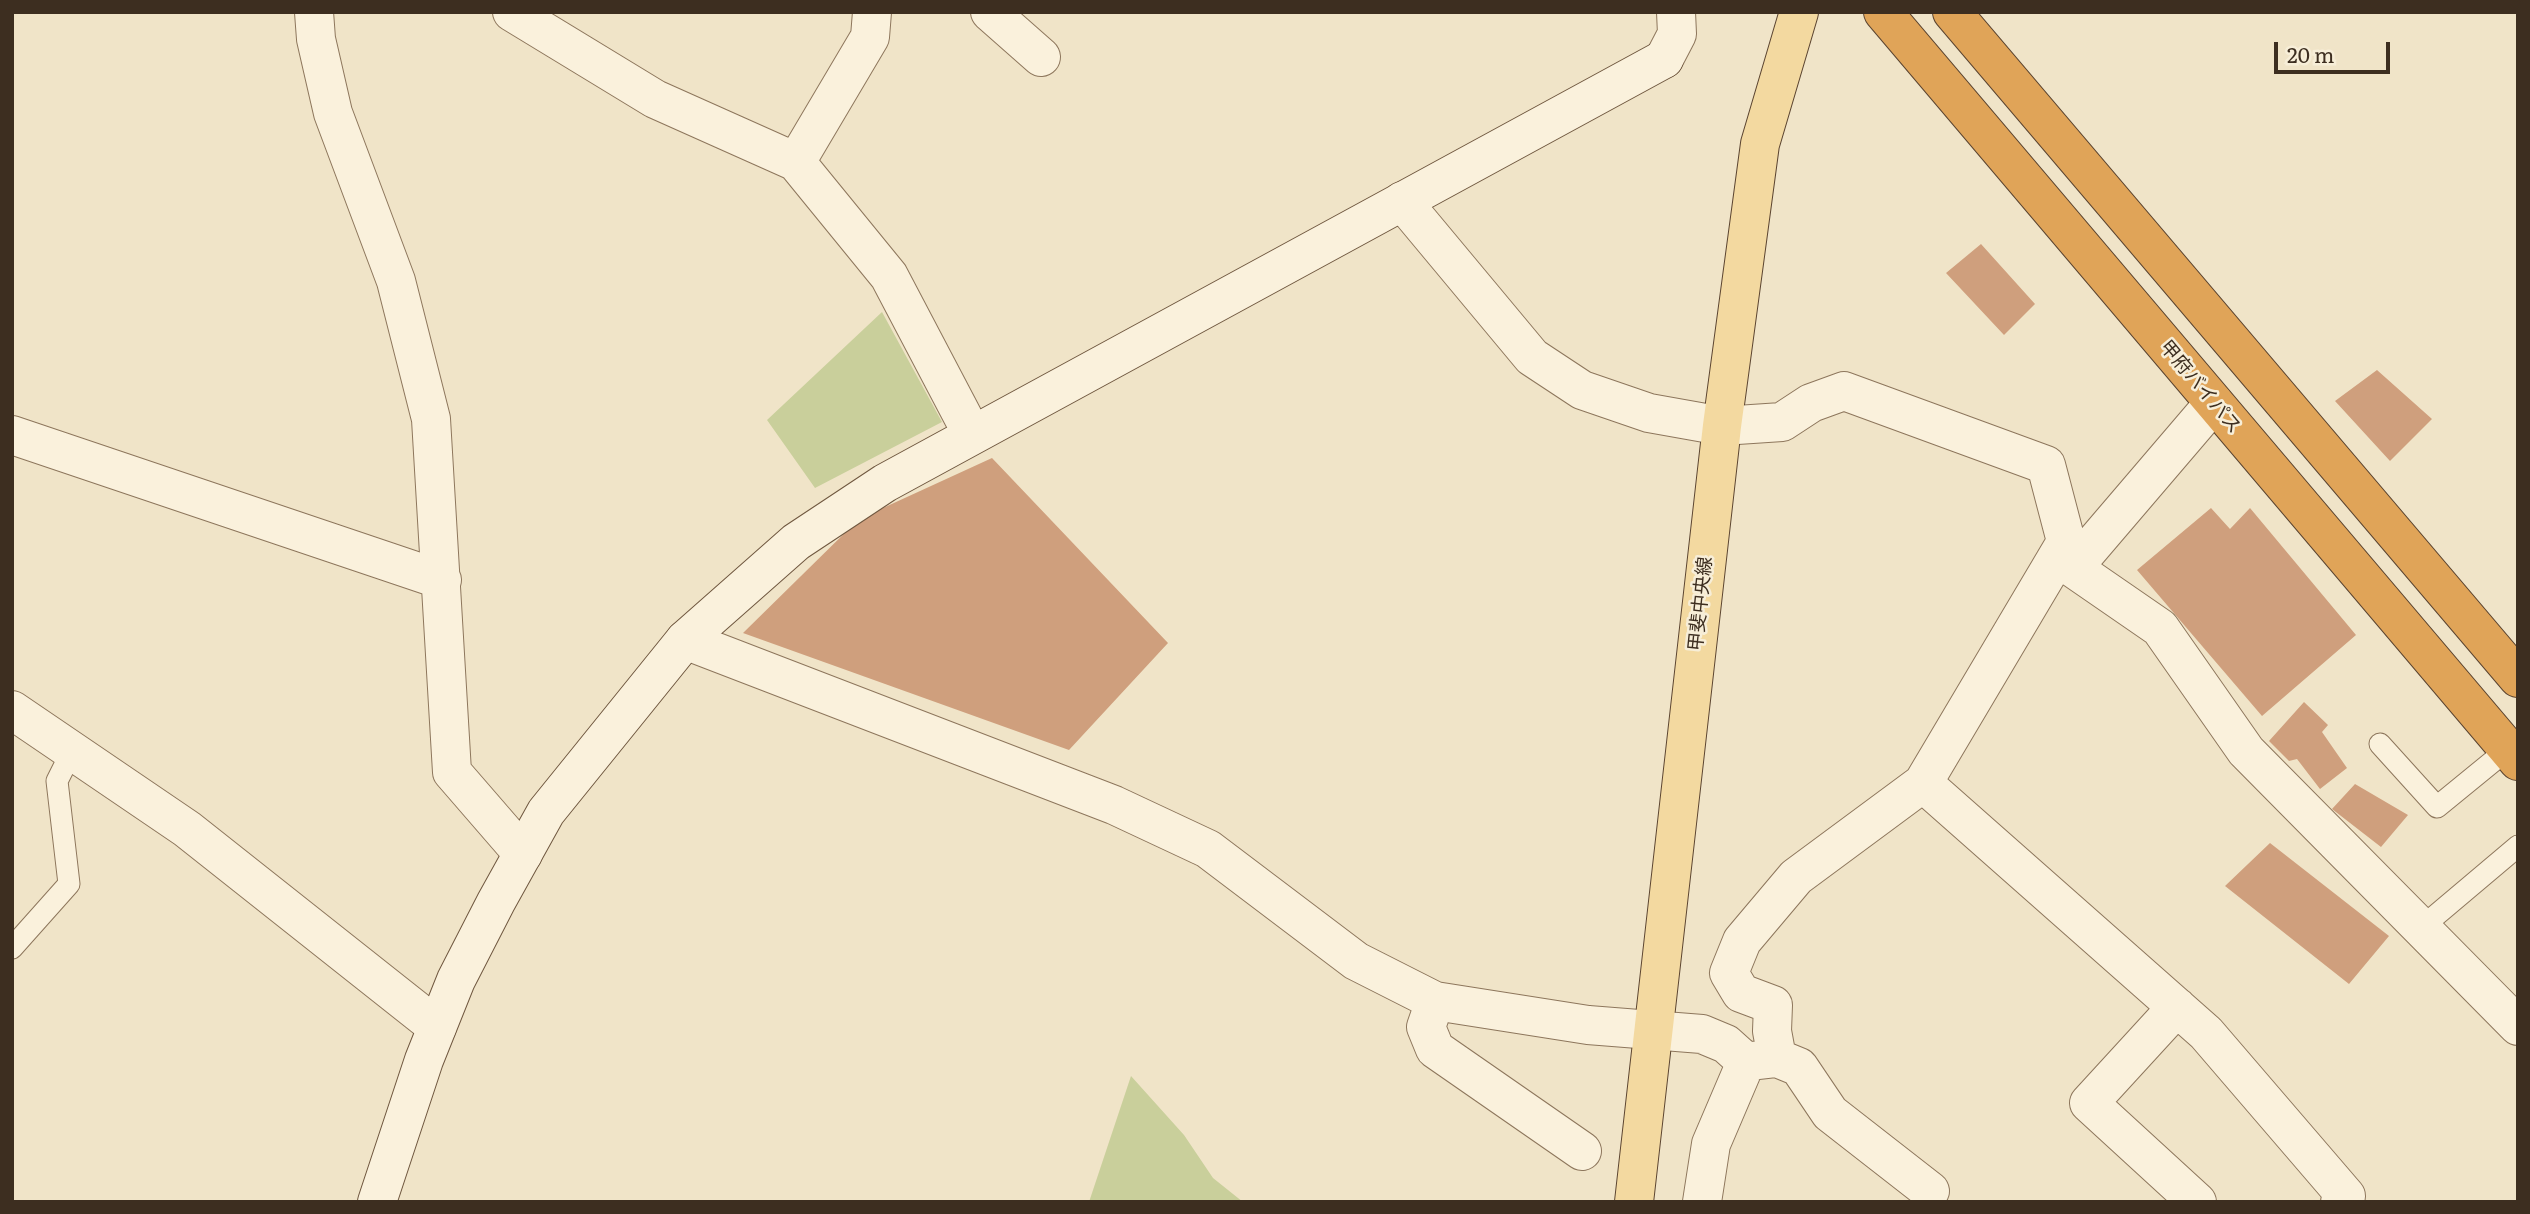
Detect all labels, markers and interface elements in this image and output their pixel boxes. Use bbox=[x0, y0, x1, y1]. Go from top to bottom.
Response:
scale bar bbox=[2278, 28, 2394, 72]
text: 20 m bbox=[2287, 38, 2334, 69]
street label: 甲府バイパス bbox=[2155, 336, 2245, 438]
street label: 甲斐中央線 bbox=[1685, 556, 1717, 652]

